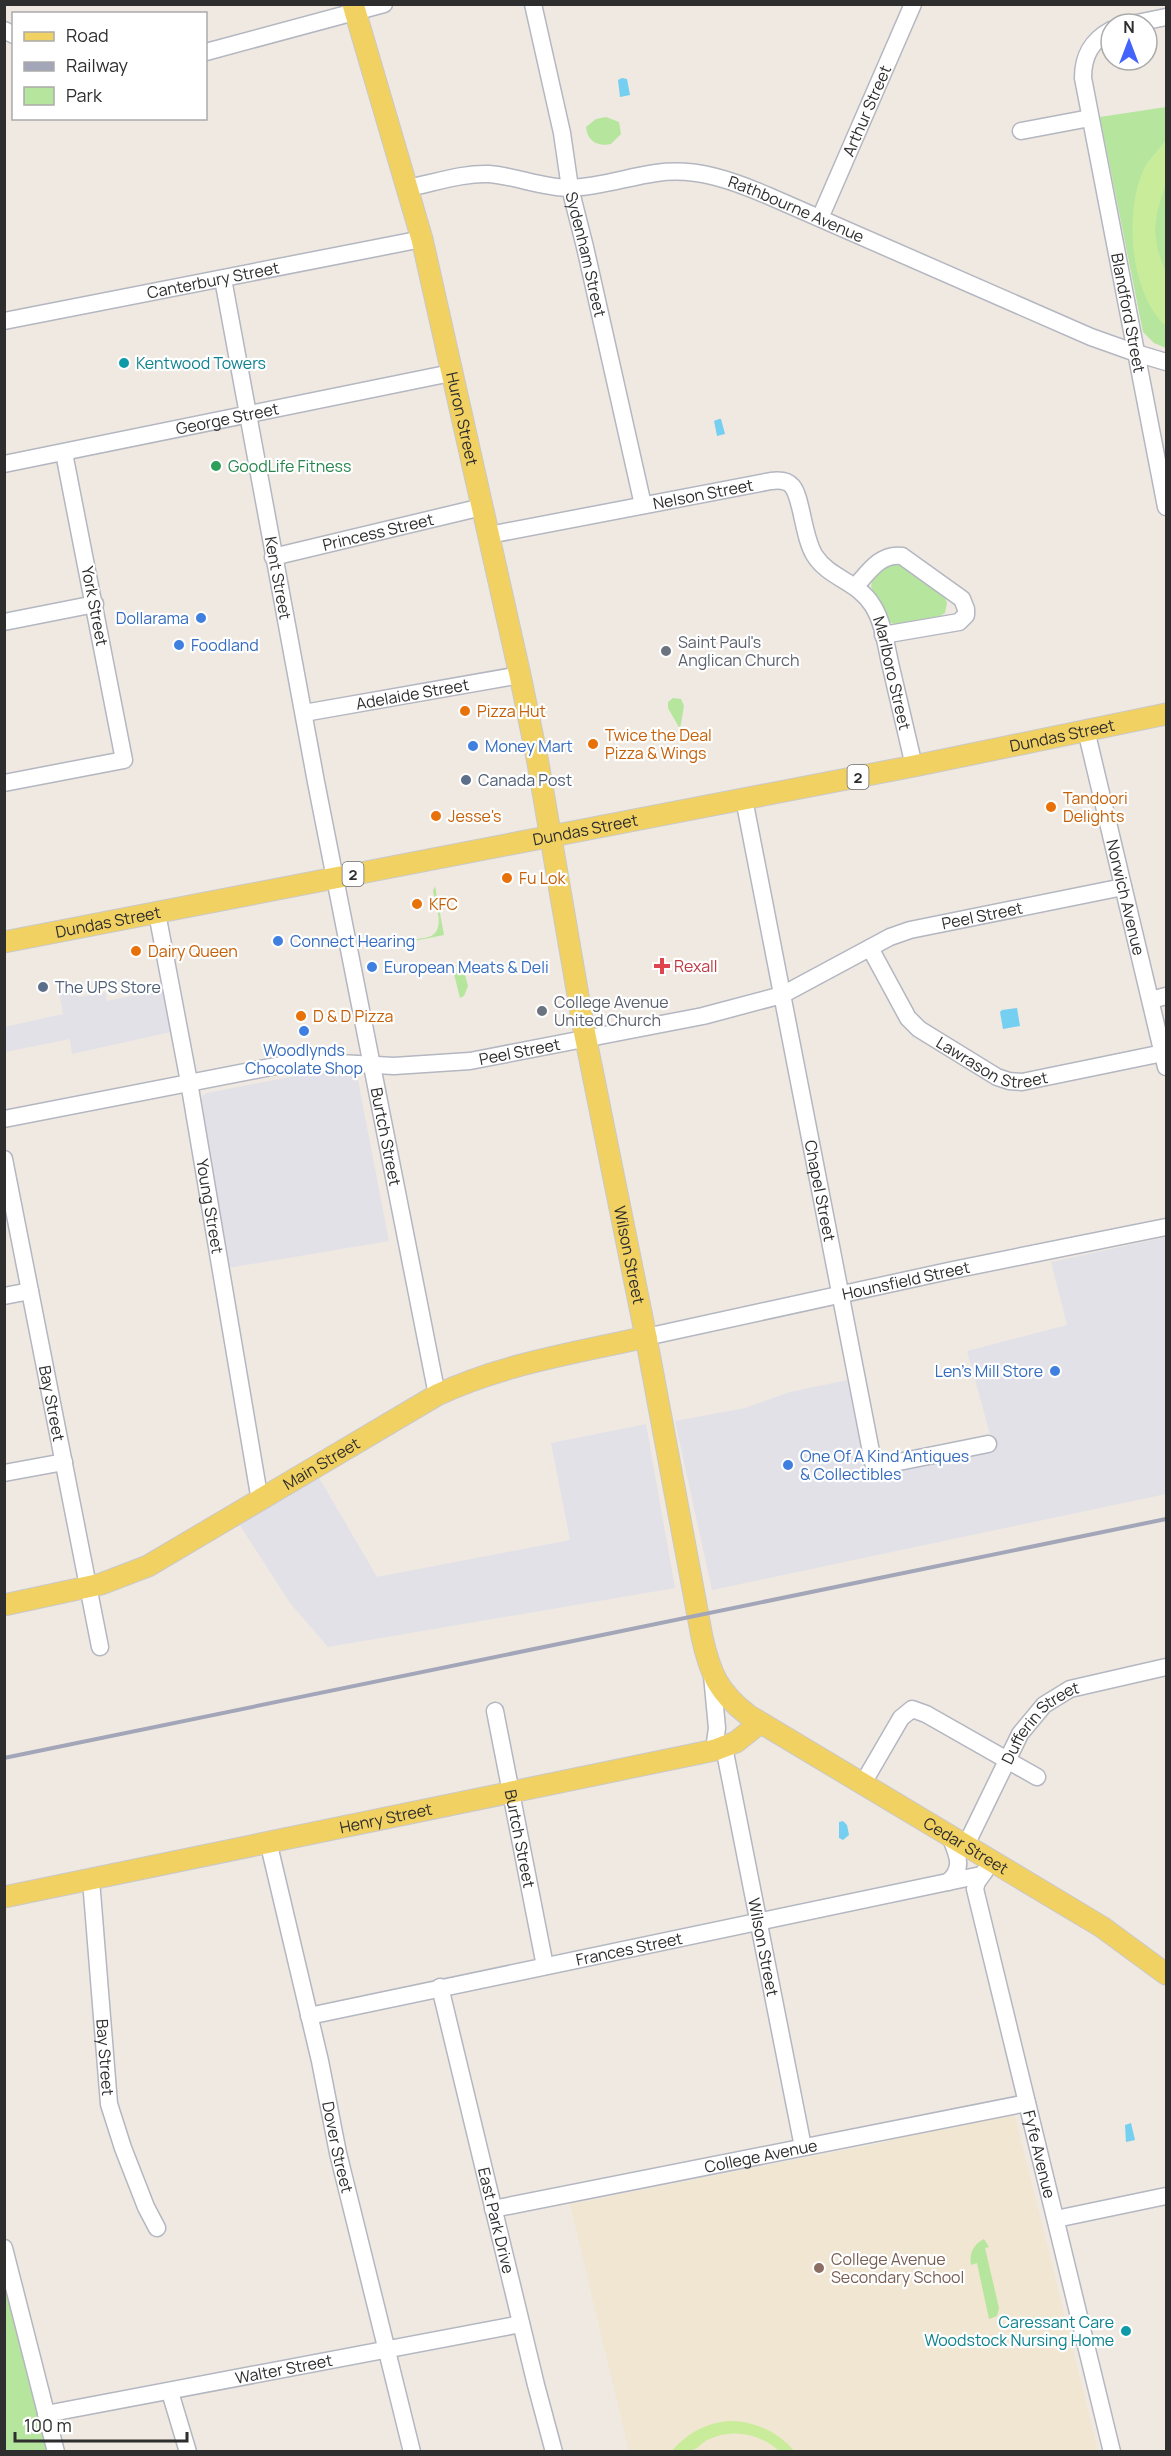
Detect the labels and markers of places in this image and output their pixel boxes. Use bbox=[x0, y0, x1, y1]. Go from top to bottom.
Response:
place label: Kentwood Towers bbox=[136, 352, 266, 374]
marker: Kentwood Towers bbox=[117, 356, 131, 370]
place label: GoodLife Fitness bbox=[228, 455, 351, 477]
marker: GoodLife Fitness bbox=[209, 459, 223, 473]
place label: Dollarama bbox=[116, 607, 189, 629]
marker: Dollarama bbox=[194, 611, 208, 625]
place label: Saint Paul's Anglican Church bbox=[678, 631, 799, 671]
place label: Foodland bbox=[191, 634, 259, 656]
marker: Foodland bbox=[172, 638, 186, 652]
marker: Saint Paul's Anglican Church bbox=[659, 644, 673, 658]
place label: Pizza Hut bbox=[477, 700, 546, 722]
marker: Pizza Hut bbox=[458, 704, 472, 718]
place label: Twice the Deal Pizza & Wings bbox=[605, 724, 712, 764]
place label: Money Mart bbox=[485, 735, 573, 757]
marker: Twice the Deal Pizza & Wings bbox=[586, 737, 600, 751]
marker: Money Mart bbox=[466, 739, 480, 753]
place label: Canada Post bbox=[478, 769, 572, 791]
marker: Canada Post bbox=[459, 773, 473, 787]
place label: Tandoori Delights bbox=[1063, 787, 1128, 827]
marker: Tandoori Delights bbox=[1044, 800, 1058, 814]
place label: Jesse's bbox=[448, 805, 501, 827]
marker: Jesse's bbox=[429, 809, 443, 823]
place label: Fu Lok bbox=[519, 867, 566, 889]
marker: Fu Lok bbox=[500, 871, 514, 885]
place label: KFC bbox=[429, 893, 458, 915]
marker: KFC bbox=[410, 897, 424, 911]
place label: Connect Hearing bbox=[290, 930, 415, 952]
marker: Connect Hearing bbox=[271, 934, 285, 948]
place label: Dairy Queen bbox=[148, 940, 238, 962]
marker: Dairy Queen bbox=[129, 944, 143, 958]
place label: Rexall bbox=[674, 955, 718, 977]
place label: European Meats & Deli bbox=[384, 956, 549, 978]
marker: Rexall bbox=[655, 959, 669, 973]
marker: European Meats & Deli bbox=[365, 960, 379, 974]
place label: The UPS Store bbox=[55, 976, 161, 998]
marker: The UPS Store bbox=[36, 980, 50, 994]
place label: College Avenue United Church bbox=[554, 991, 669, 1031]
marker: College Avenue United Church bbox=[535, 1004, 549, 1018]
place label: D & D Pizza bbox=[313, 1005, 393, 1027]
marker: D & D Pizza bbox=[294, 1009, 308, 1023]
marker: Woodlynds Chocolate Shop bbox=[297, 1024, 311, 1038]
place label: Woodlynds Chocolate Shop bbox=[245, 1039, 363, 1079]
place label: Len's Mill Store bbox=[935, 1360, 1043, 1382]
marker: Len's Mill Store bbox=[1048, 1364, 1062, 1378]
place label: One Of A Kind Antiques & Collectibles bbox=[800, 1445, 969, 1485]
marker: One Of A Kind Antiques & Collectibles bbox=[781, 1458, 795, 1472]
place label: College Avenue Secondary School bbox=[831, 2248, 964, 2288]
marker: College Avenue Secondary School bbox=[812, 2261, 826, 2275]
place label: Caressant Care Woodstock Nursing Home bbox=[924, 2311, 1114, 2351]
marker: Caressant Care Woodstock Nursing Home bbox=[1119, 2324, 1133, 2338]

